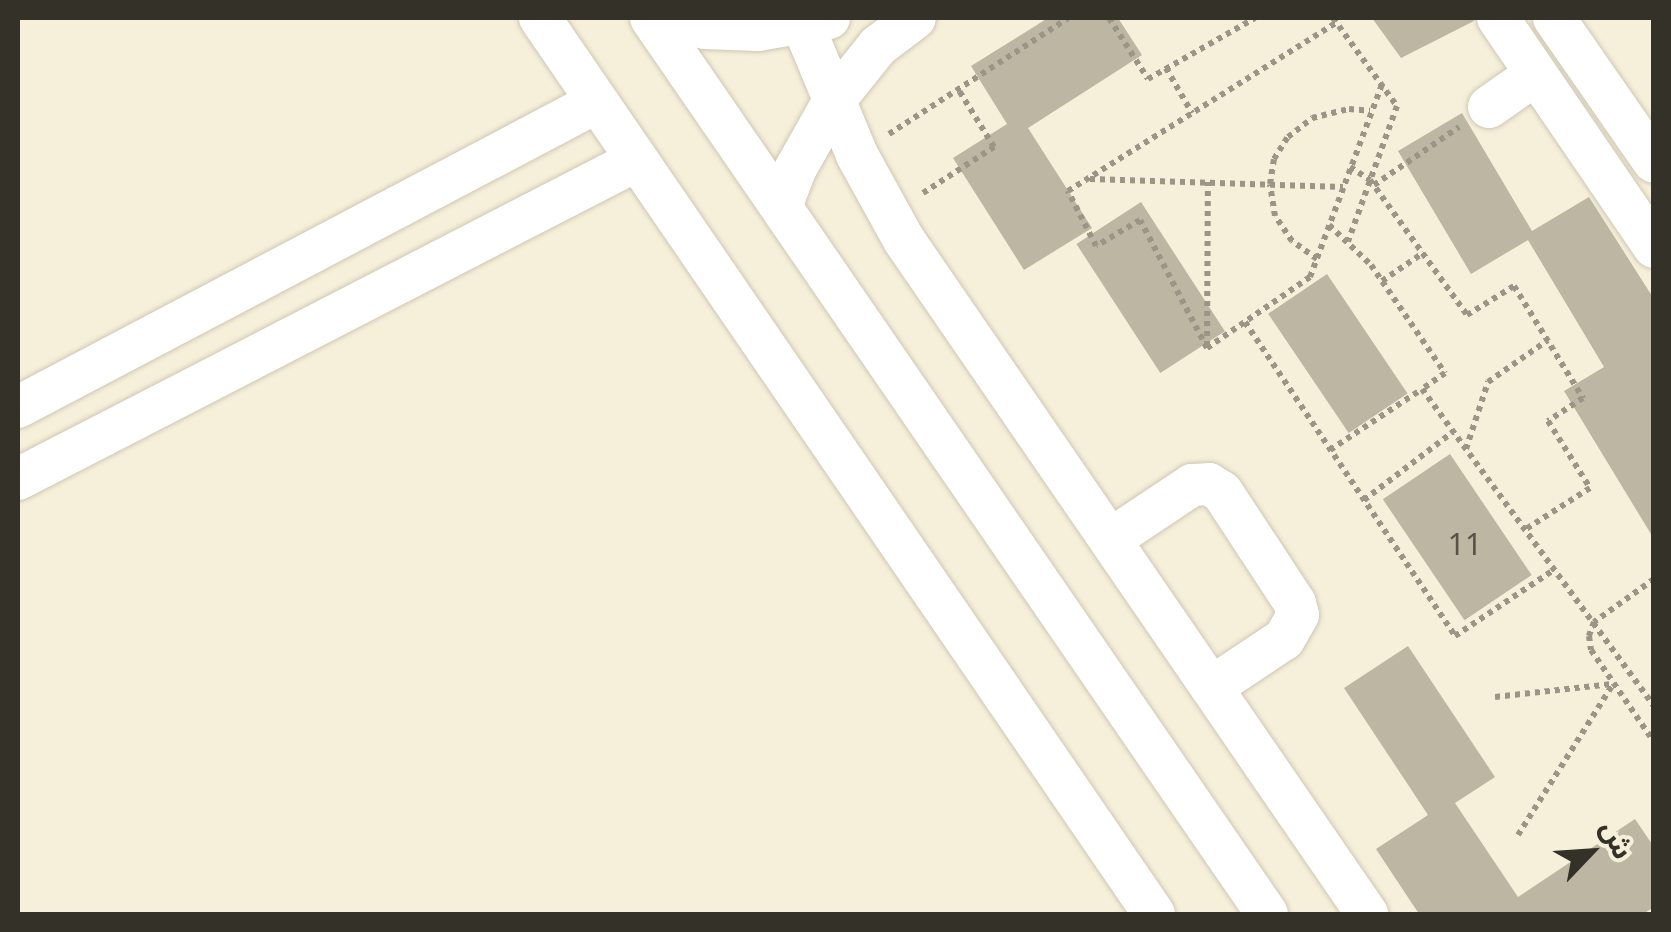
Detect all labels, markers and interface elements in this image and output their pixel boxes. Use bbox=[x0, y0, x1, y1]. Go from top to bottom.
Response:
house number: 11 bbox=[1448, 526, 1482, 562]
north arrow bbox=[1541, 802, 1641, 902]
text: ش bbox=[1593, 814, 1644, 865]

